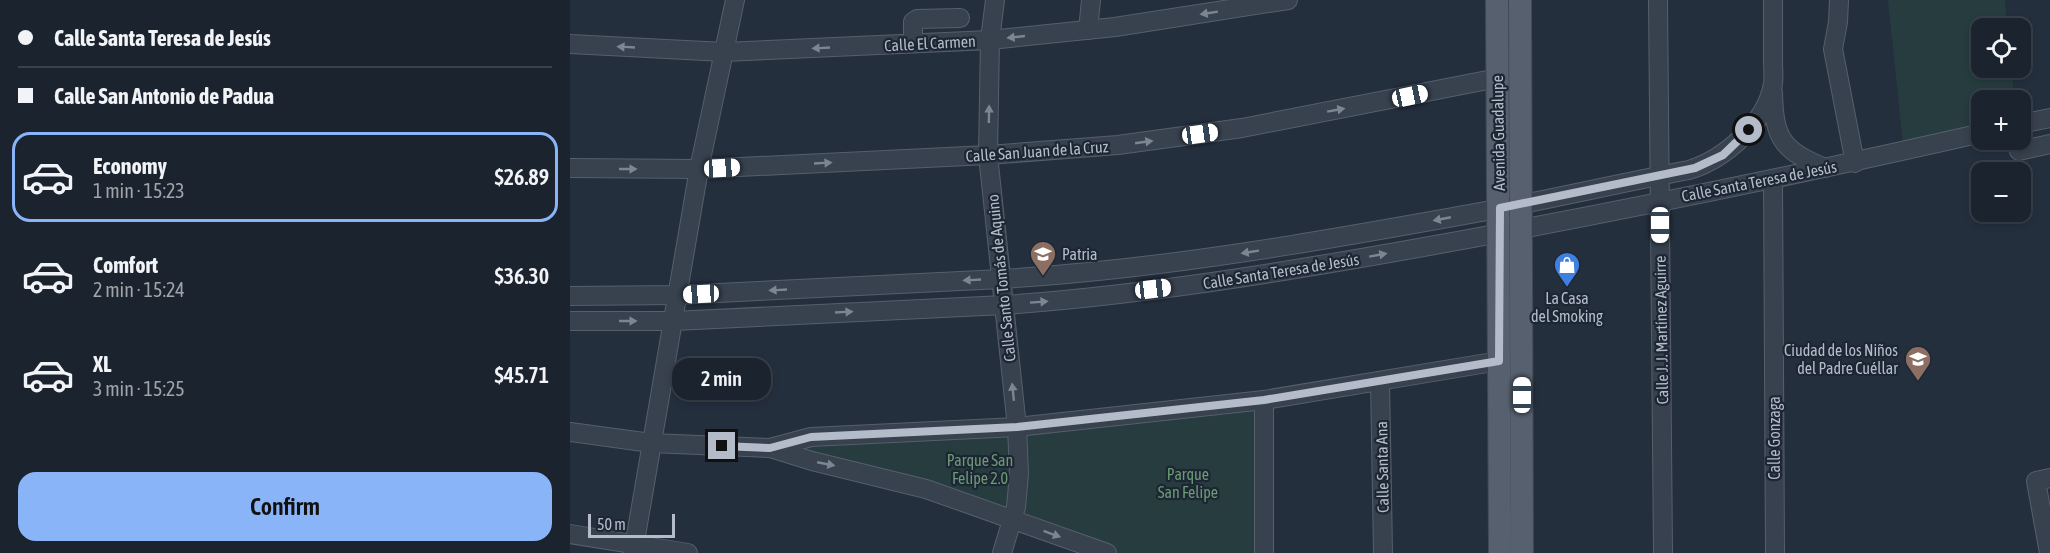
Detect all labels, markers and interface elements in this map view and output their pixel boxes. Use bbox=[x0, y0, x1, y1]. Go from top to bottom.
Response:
one-way arrow bbox=[1200, 9, 1219, 18]
map controls bbox=[1971, 18, 2031, 222]
button: locate bbox=[1971, 18, 2031, 78]
text: Calle Santa Teresa de Jesús bbox=[54, 25, 271, 51]
street label: Calle El Carmen bbox=[884, 32, 976, 54]
one-way arrow bbox=[1006, 32, 1025, 42]
one-way arrow bbox=[617, 42, 636, 51]
one-way arrow bbox=[811, 43, 830, 52]
street label: Avenida Guadalupe bbox=[1488, 75, 1509, 191]
text: Calle San Antonio de Padua bbox=[54, 83, 274, 109]
car bbox=[1391, 83, 1429, 109]
button: + bbox=[1971, 90, 2031, 150]
one-way arrow bbox=[984, 105, 994, 124]
one-way arrow bbox=[1327, 106, 1346, 115]
route start bbox=[1735, 116, 1762, 143]
car bbox=[1181, 123, 1219, 145]
street label: Calle San Juan de la Cruz bbox=[965, 137, 1109, 165]
one-way arrow bbox=[1134, 137, 1153, 146]
icon: car bbox=[21, 150, 75, 204]
text: Economy bbox=[93, 153, 167, 179]
street label: Calle Santa Teresa de Jesús bbox=[1680, 157, 1838, 205]
car bbox=[704, 158, 740, 178]
one-way arrow bbox=[814, 159, 833, 168]
button: − bbox=[1971, 162, 2031, 222]
text: $26.89 bbox=[494, 164, 549, 190]
one-way arrow bbox=[619, 164, 638, 174]
text: 1 min · 15:23 bbox=[93, 179, 185, 202]
street label: Calle Santo Tomás de Aquino bbox=[983, 193, 1020, 363]
car bbox=[1651, 207, 1669, 243]
one-way arrow bbox=[1432, 215, 1451, 224]
school or university icon: Patria bbox=[1028, 239, 1058, 277]
place label: Patria bbox=[1062, 245, 1097, 263]
one-way arrow bbox=[1240, 248, 1259, 257]
icon: car bbox=[21, 249, 75, 303]
street label: Calle Santa Teresa de Jesús bbox=[1202, 250, 1361, 292]
one-way arrow bbox=[1368, 250, 1387, 259]
shop icon: La Casa del Smoking bbox=[1552, 250, 1582, 288]
text: Comfort bbox=[93, 252, 158, 278]
street label: Calle J. J. Martínez Aguirre bbox=[1651, 255, 1672, 405]
text: $36.30 bbox=[494, 263, 549, 289]
one-way arrow bbox=[963, 275, 982, 284]
text: 2 min · 15:24 bbox=[93, 278, 185, 301]
car bbox=[1134, 278, 1172, 300]
car bbox=[683, 284, 719, 304]
one-way arrow bbox=[768, 285, 787, 294]
place label: La Casa del Smoking bbox=[1531, 289, 1603, 326]
one-way arrow bbox=[1030, 298, 1049, 307]
one-way arrow bbox=[835, 308, 854, 317]
one-way arrow bbox=[619, 316, 638, 326]
place label: Ciudad de los Niños del Padre Cuéllar bbox=[1784, 341, 1898, 377]
school or university icon: Ciudad de los Niños del Padre Cuéllar bbox=[1903, 344, 1933, 382]
icon: car bbox=[21, 348, 75, 402]
text: XL bbox=[93, 351, 111, 377]
callout: 2 min bbox=[672, 359, 771, 401]
text: $45.71 bbox=[494, 362, 549, 388]
text: 2 min bbox=[701, 367, 742, 390]
text: 3 min · 15:25 bbox=[93, 377, 185, 400]
car bbox=[1513, 377, 1531, 413]
one-way arrow bbox=[1008, 382, 1018, 401]
street label: Calle Gonzaga bbox=[1765, 396, 1784, 480]
street label: Calle Santa Ana bbox=[1372, 421, 1392, 513]
route end bbox=[708, 432, 735, 459]
park label: Parque San Felipe 2.0 bbox=[947, 451, 1013, 488]
one-way arrow bbox=[817, 460, 836, 469]
park label: Parque San Felipe bbox=[1158, 465, 1218, 502]
button: Confirm bbox=[18, 472, 552, 541]
scale bar bbox=[588, 511, 675, 538]
text: 50 m bbox=[597, 515, 626, 533]
one-way arrow bbox=[1043, 529, 1061, 539]

